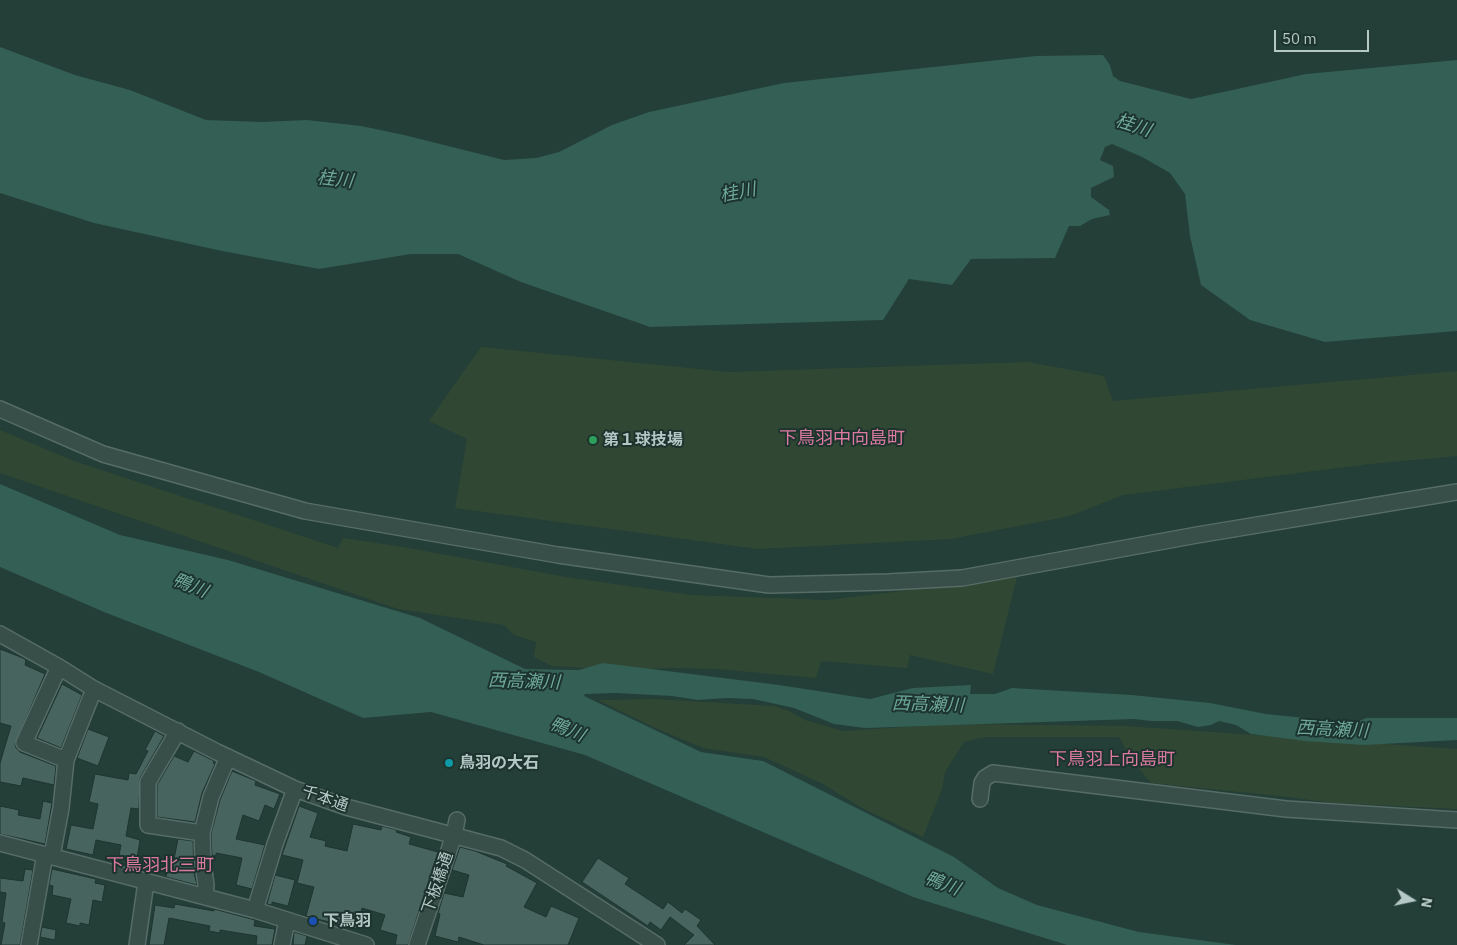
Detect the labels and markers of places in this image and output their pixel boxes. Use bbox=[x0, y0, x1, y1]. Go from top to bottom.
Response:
place label: 第１球技場 bbox=[603, 430, 683, 450]
marker: 第１球技場 bbox=[587, 434, 599, 446]
place label: 鳥羽の大石 bbox=[459, 753, 539, 773]
marker: 鳥羽の大石 bbox=[443, 757, 455, 769]
place label: 下鳥羽 bbox=[323, 911, 371, 931]
marker: 下鳥羽 bbox=[307, 915, 319, 927]

